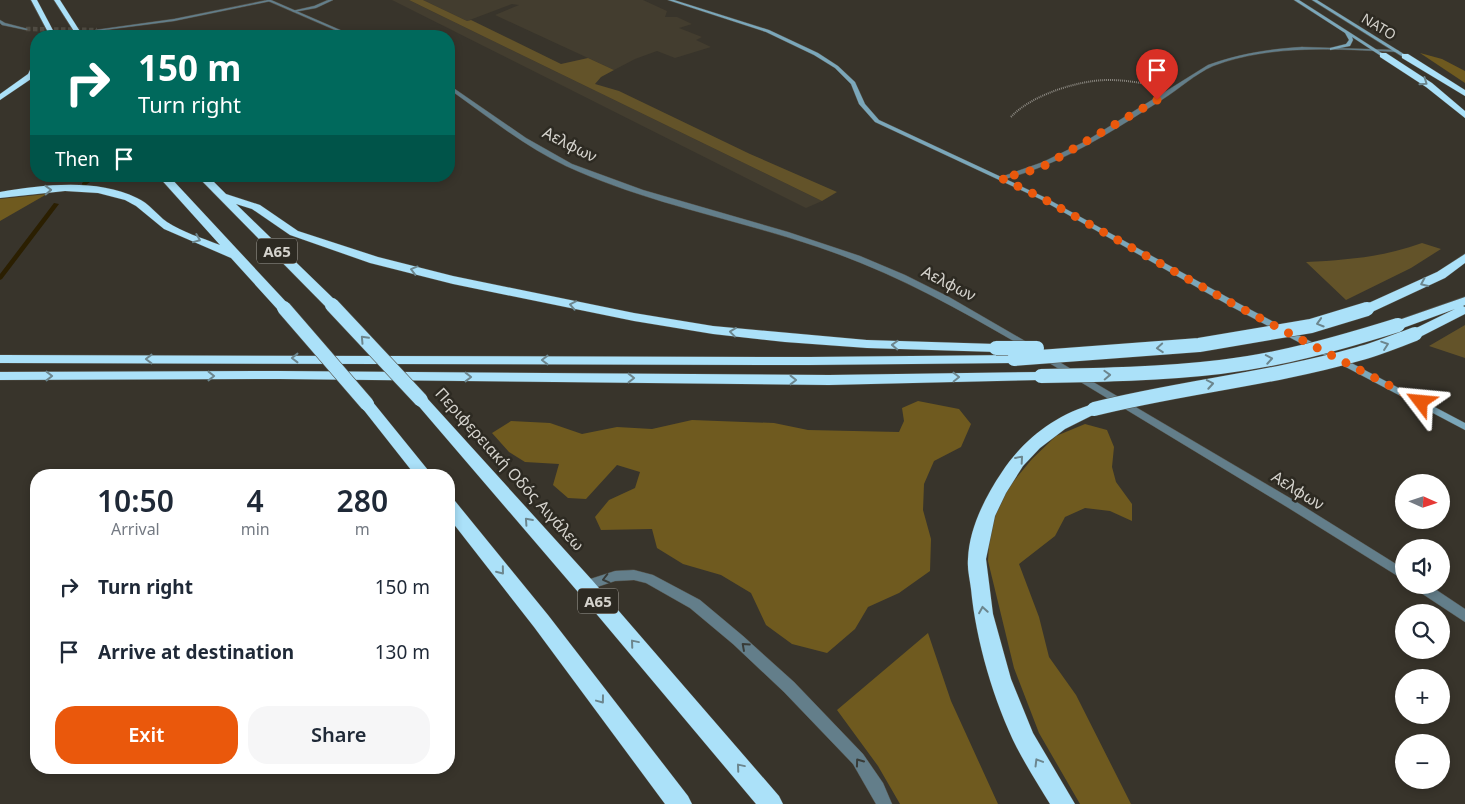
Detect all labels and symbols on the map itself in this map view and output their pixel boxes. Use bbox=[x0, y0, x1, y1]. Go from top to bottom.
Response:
street label: ΝΑΤΟ bbox=[1358, 8, 1400, 44]
pin bbox=[1136, 49, 1178, 100]
one-way arrow bbox=[1418, 76, 1428, 85]
street label: Αελφων bbox=[539, 121, 601, 167]
one-way arrow bbox=[45, 184, 53, 195]
one-way arrow bbox=[192, 233, 201, 243]
road number: Α65 bbox=[257, 238, 297, 264]
street label: Αελφων bbox=[918, 260, 980, 306]
one-way arrow bbox=[410, 266, 418, 276]
one-way arrow bbox=[1420, 277, 1429, 287]
one-way arrow bbox=[568, 300, 577, 310]
one-way arrow bbox=[1316, 317, 1324, 327]
one-way arrow bbox=[728, 327, 736, 338]
one-way arrow bbox=[361, 336, 370, 345]
one-way arrow bbox=[890, 339, 898, 350]
one-way arrow bbox=[1380, 341, 1389, 351]
one-way arrow bbox=[1155, 343, 1163, 354]
one-way arrow bbox=[291, 353, 299, 363]
one-way arrow bbox=[145, 354, 152, 364]
one-way arrow bbox=[541, 354, 549, 365]
one-way arrow bbox=[1264, 354, 1273, 364]
one-way arrow bbox=[1104, 369, 1112, 380]
one-way arrow bbox=[45, 371, 53, 381]
one-way arrow bbox=[208, 371, 215, 381]
one-way arrow bbox=[465, 372, 473, 382]
one-way arrow bbox=[952, 372, 960, 383]
one-way arrow bbox=[628, 373, 635, 383]
one-way arrow bbox=[790, 375, 798, 385]
position arrow bbox=[1394, 375, 1446, 427]
one-way arrow bbox=[1206, 379, 1214, 389]
street label: Περιφερειακή Οδός Αιγάλεω bbox=[431, 383, 589, 555]
one-way arrow bbox=[1014, 455, 1023, 464]
street label: Αελφων bbox=[1267, 465, 1329, 515]
north arrow bbox=[1395, 474, 1450, 529]
one-way arrow bbox=[524, 517, 533, 526]
one-way arrow bbox=[496, 566, 505, 575]
one-way arrow bbox=[601, 573, 610, 584]
road number: Α65 bbox=[578, 588, 618, 614]
one-way arrow bbox=[978, 606, 989, 614]
one-way arrow bbox=[631, 640, 640, 649]
one-way arrow bbox=[742, 643, 751, 652]
one-way arrow bbox=[595, 694, 604, 704]
one-way arrow bbox=[856, 758, 865, 768]
one-way arrow bbox=[1034, 759, 1044, 768]
one-way arrow bbox=[737, 764, 745, 773]

